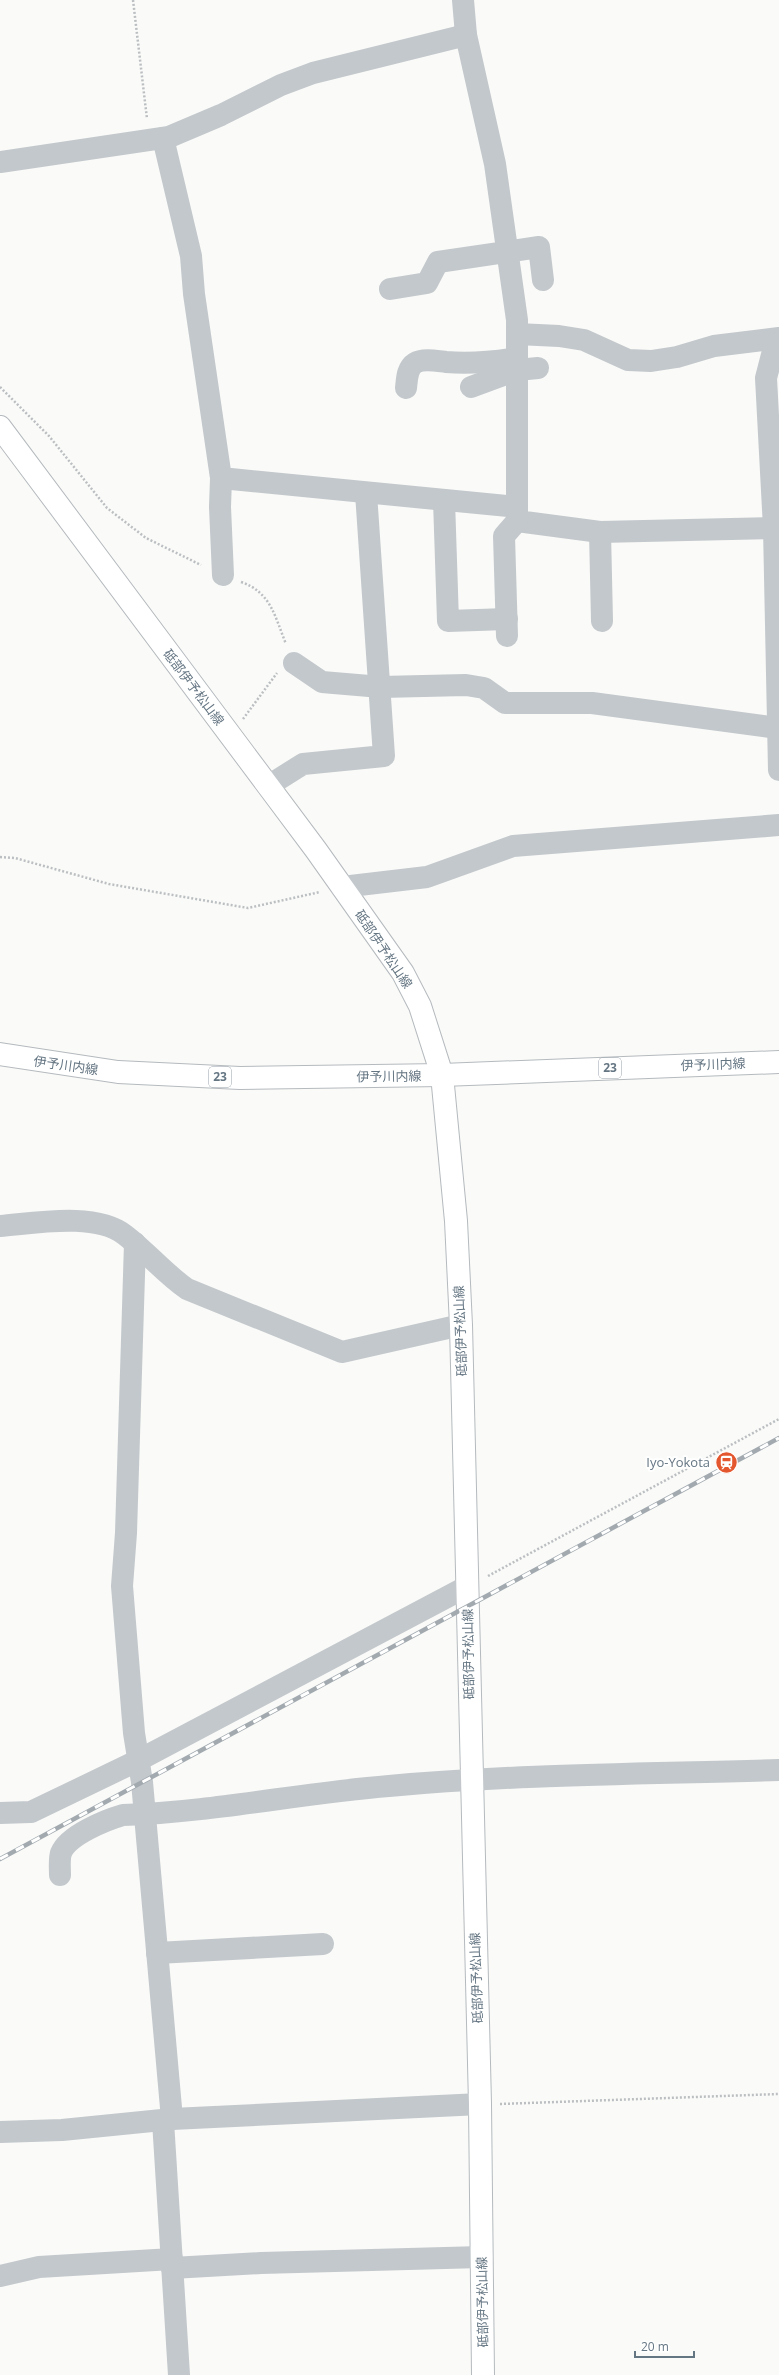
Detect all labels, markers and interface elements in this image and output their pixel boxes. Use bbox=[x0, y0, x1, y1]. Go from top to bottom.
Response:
street label: 砥部伊予松山線 bbox=[159, 645, 229, 729]
street label: 砥部伊予松山線 bbox=[351, 906, 417, 992]
street label: 伊予川内線 bbox=[33, 1052, 99, 1078]
street label: 伊予川内線 bbox=[680, 1054, 746, 1074]
road number: 23 bbox=[599, 1058, 621, 1078]
street label: 伊予川内線 bbox=[356, 1066, 422, 1086]
road number: 23 bbox=[209, 1067, 231, 1087]
street label: 砥部伊予松山線 bbox=[449, 1285, 471, 1377]
station icon: Iyo-Yokota bbox=[713, 1449, 739, 1475]
place label: Iyo-Yokota bbox=[646, 1453, 710, 1471]
street label: 砥部伊予松山線 bbox=[458, 1608, 478, 1700]
street label: 砥部伊予松山線 bbox=[465, 1932, 487, 2024]
street label: 砥部伊予松山線 bbox=[472, 2256, 492, 2348]
scale bar bbox=[635, 2333, 694, 2359]
text: 20 m bbox=[641, 2338, 669, 2355]

